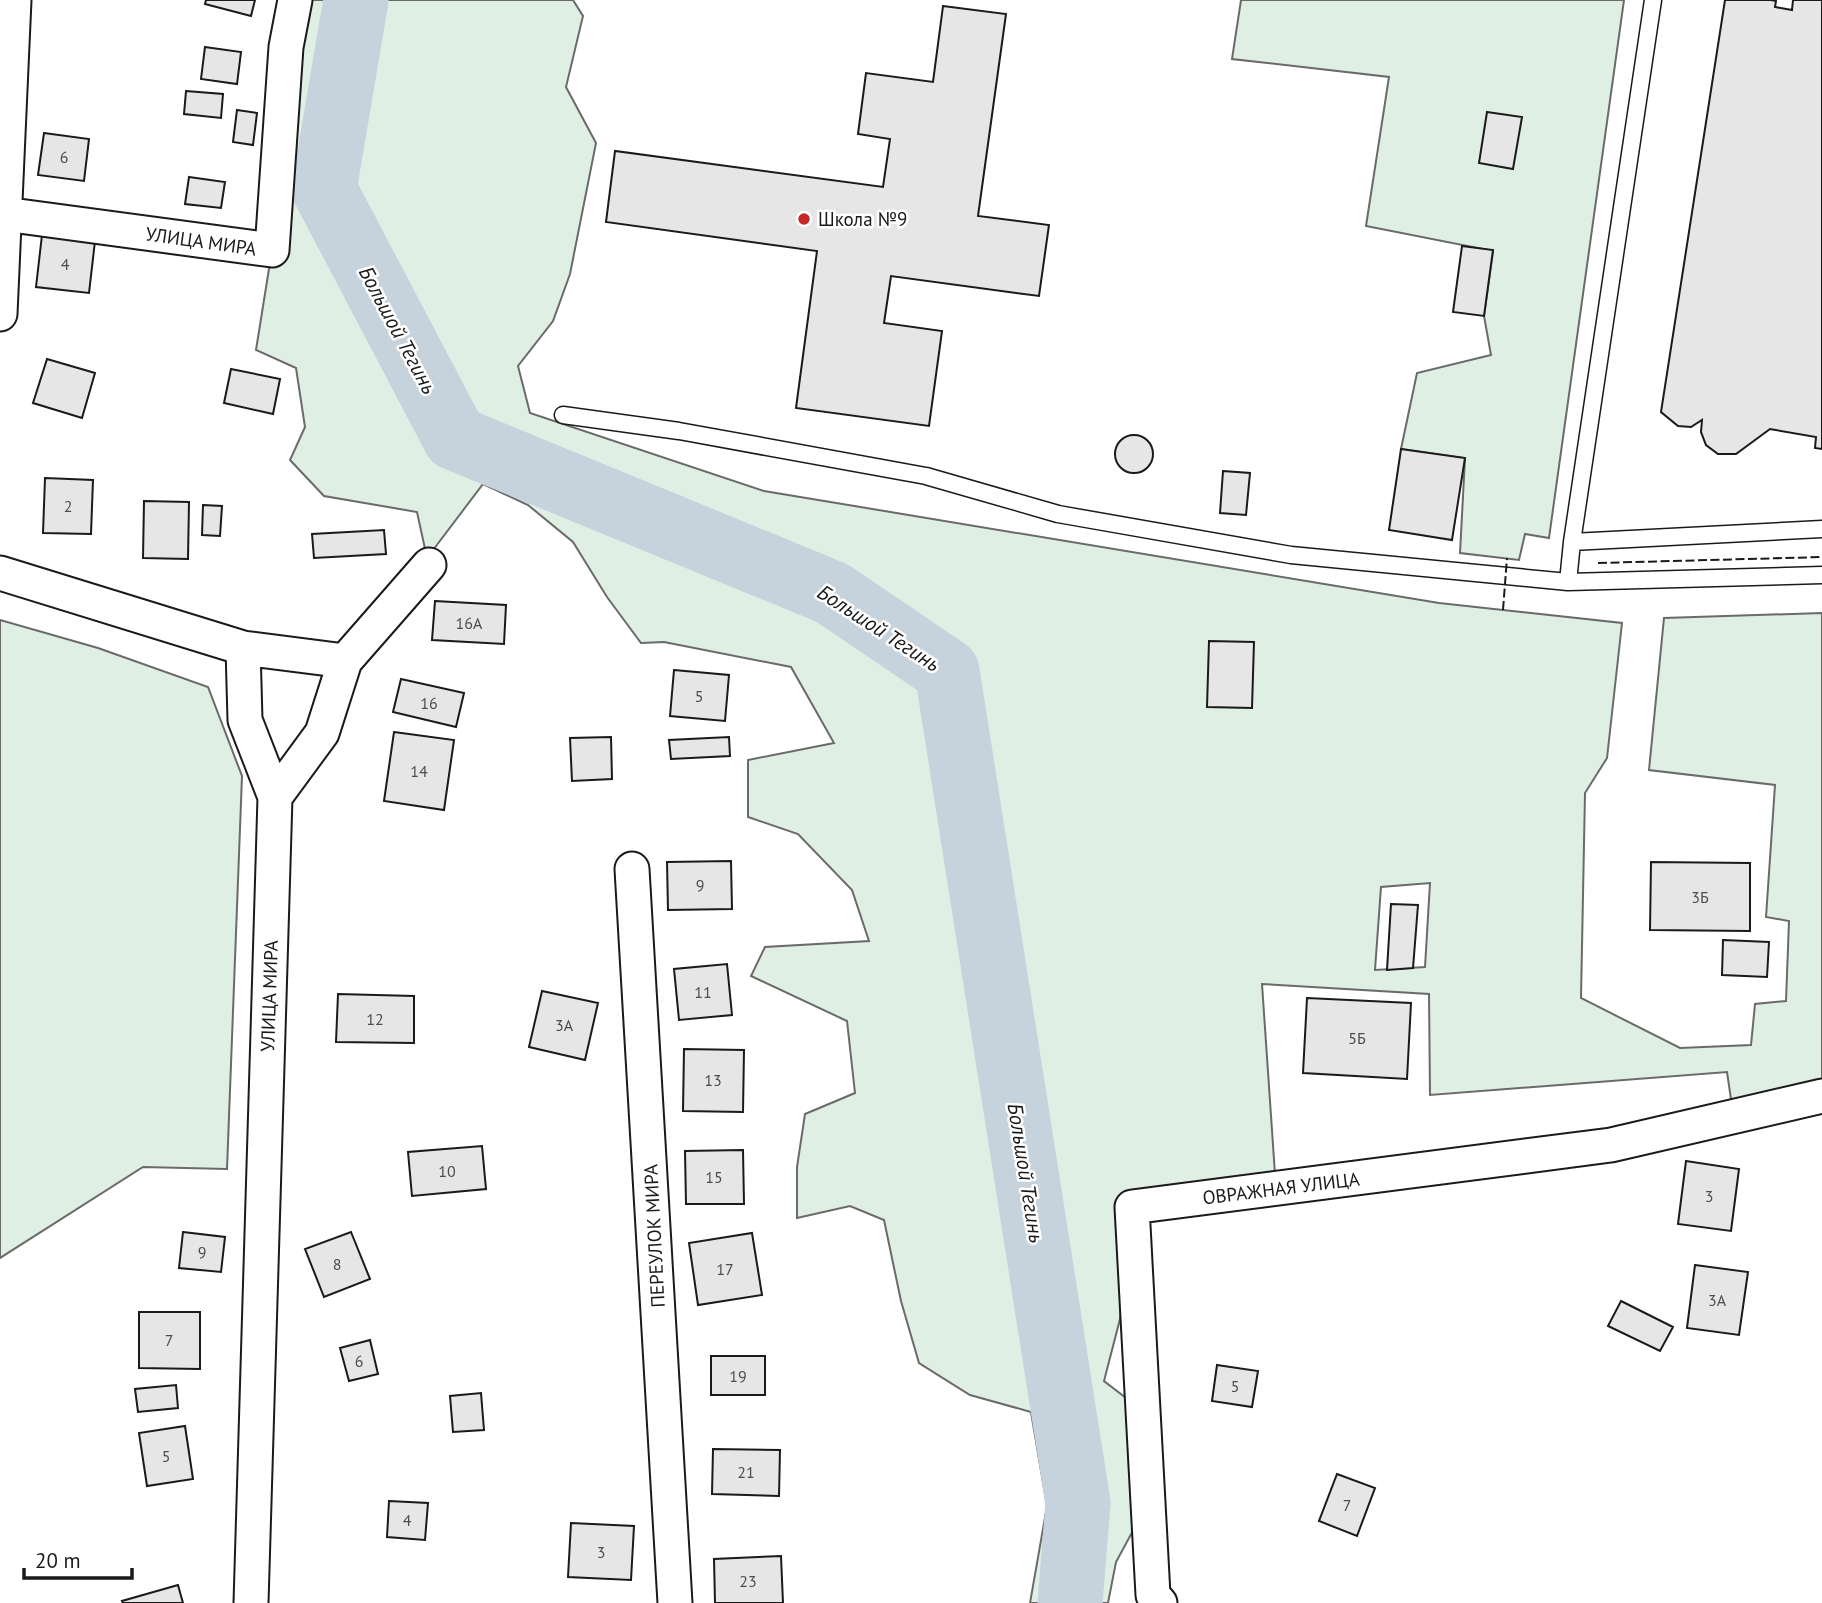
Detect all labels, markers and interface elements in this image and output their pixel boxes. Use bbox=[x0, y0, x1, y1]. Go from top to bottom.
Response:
house number: 6 bbox=[60, 147, 68, 167]
place label: Школа №9 bbox=[818, 207, 907, 231]
marker: Школа №9 bbox=[796, 211, 812, 227]
street label: УЛИЦА МИРА bbox=[144, 221, 258, 261]
house number: 4 bbox=[61, 254, 70, 274]
water label: Большой Тегинь bbox=[353, 261, 443, 399]
house number: 2 bbox=[64, 496, 72, 516]
water label: Большой Тегинь bbox=[813, 578, 945, 678]
house number: 16А bbox=[456, 613, 483, 633]
house number: 5 bbox=[695, 686, 703, 706]
house number: 16 bbox=[420, 693, 438, 713]
house number: 14 bbox=[410, 761, 428, 781]
house number: 9 bbox=[696, 875, 704, 895]
house number: 3Б bbox=[1691, 887, 1709, 907]
street label: УЛИЦА МИРА bbox=[255, 940, 283, 1052]
house number: 11 bbox=[694, 982, 712, 1002]
house number: 12 bbox=[366, 1009, 384, 1029]
house number: 3А bbox=[555, 1015, 574, 1035]
house number: 5Б bbox=[1348, 1028, 1366, 1048]
house number: 13 bbox=[704, 1070, 722, 1090]
water label: Большой Тегинь bbox=[1002, 1101, 1050, 1245]
house number: 10 bbox=[438, 1161, 456, 1181]
street label: ПЕРЕУЛОК МИРА bbox=[638, 1164, 670, 1308]
street label: ОВРАЖНАЯ УЛИЦА bbox=[1201, 1166, 1361, 1210]
house number: 15 bbox=[705, 1167, 723, 1187]
house number: 3 bbox=[1705, 1186, 1713, 1206]
house number: 9 bbox=[198, 1242, 206, 1262]
house number: 8 bbox=[333, 1254, 341, 1274]
house number: 17 bbox=[716, 1259, 734, 1279]
house number: 3А bbox=[1708, 1290, 1727, 1310]
house number: 7 bbox=[165, 1330, 173, 1350]
house number: 6 bbox=[355, 1351, 363, 1371]
house number: 19 bbox=[729, 1366, 747, 1386]
house number: 5 bbox=[1231, 1376, 1239, 1396]
house number: 5 bbox=[162, 1446, 170, 1466]
house number: 21 bbox=[737, 1462, 755, 1482]
house number: 7 bbox=[1343, 1495, 1351, 1515]
house number: 4 bbox=[403, 1510, 412, 1530]
scale bar bbox=[24, 1536, 133, 1580]
house number: 3 bbox=[597, 1542, 605, 1562]
text: 20 m bbox=[35, 1547, 81, 1574]
house number: 23 bbox=[739, 1571, 757, 1591]

